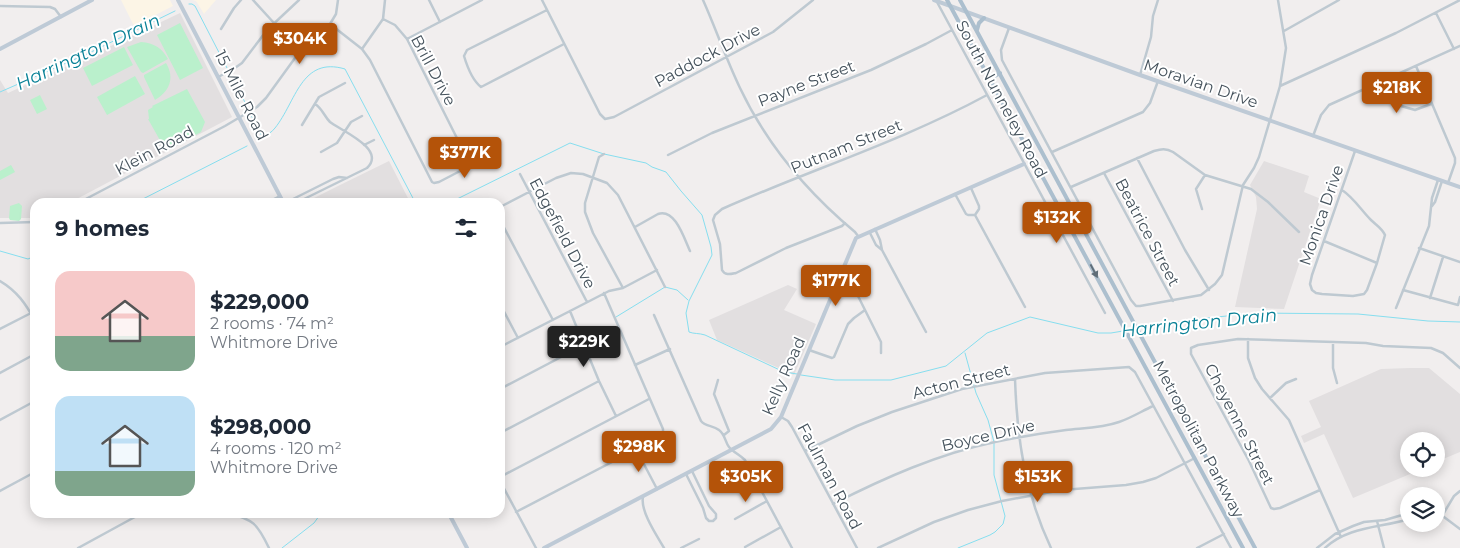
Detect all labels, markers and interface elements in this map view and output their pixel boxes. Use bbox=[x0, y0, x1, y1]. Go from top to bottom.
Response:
water label: Harrington Drain bbox=[12, 9, 164, 95]
street label: South Nunneley Road bbox=[952, 17, 1051, 181]
street label: Paddock Drive bbox=[651, 20, 763, 91]
pin: $304K bbox=[265, 22, 335, 65]
text: $304K bbox=[273, 29, 327, 48]
street label: Brill Drive bbox=[407, 32, 460, 109]
street label: 15 Mile Road bbox=[211, 47, 272, 143]
street label: Moravian Drive bbox=[1141, 55, 1261, 112]
street label: Payne Street bbox=[755, 56, 858, 111]
pin: $218K bbox=[1362, 72, 1432, 114]
text: $218K bbox=[1373, 78, 1421, 97]
street label: Putnam Street bbox=[788, 115, 905, 177]
street label: Klein Road bbox=[112, 122, 197, 179]
pin: $377K bbox=[430, 136, 500, 179]
text: $377K bbox=[439, 143, 491, 162]
street label: Monica Drive bbox=[1295, 162, 1348, 268]
street label: Edgefield Drive bbox=[525, 175, 600, 292]
street label: Beatrice Street bbox=[1111, 175, 1184, 290]
pin: $132K bbox=[1022, 202, 1092, 244]
text: $132K bbox=[1034, 208, 1081, 227]
icon: filters bbox=[452, 214, 480, 242]
text: 9 homes bbox=[55, 216, 149, 241]
pin: $177K bbox=[801, 264, 871, 307]
one-way arrow bbox=[1090, 264, 1098, 279]
text: $177K bbox=[812, 271, 860, 290]
text: $229,000 bbox=[210, 289, 309, 314]
icon: home bbox=[95, 291, 155, 351]
water label: Harrington Drain bbox=[1120, 304, 1278, 342]
text: 2 rooms · 74 m² bbox=[210, 314, 334, 333]
pin: $229K bbox=[549, 326, 619, 368]
text: $229K bbox=[558, 332, 610, 351]
text: Whitmore Drive bbox=[210, 333, 338, 352]
street label: Kelly Road bbox=[758, 334, 809, 418]
street label: Metropolitan Parkway bbox=[1149, 357, 1248, 521]
street label: Acton Street bbox=[910, 360, 1012, 403]
street label: Cheyenne Street bbox=[1201, 360, 1279, 489]
text: $298,000 bbox=[210, 414, 311, 439]
icon: home bbox=[95, 416, 155, 476]
street label: Boyce Drive bbox=[940, 416, 1037, 455]
street label: Faulman Road bbox=[794, 420, 866, 533]
pin: $298K bbox=[604, 430, 674, 473]
map controls bbox=[1400, 432, 1445, 532]
button: locate bbox=[1400, 432, 1445, 477]
text: $298K bbox=[613, 437, 665, 456]
text: 4 rooms · 120 m² bbox=[210, 439, 342, 458]
text: Whitmore Drive bbox=[210, 458, 338, 477]
pin: $305K bbox=[711, 460, 781, 503]
pin: $153K bbox=[1003, 460, 1073, 503]
text: $305K bbox=[720, 467, 772, 486]
text: $153K bbox=[1014, 467, 1062, 486]
button: layers bbox=[1400, 487, 1445, 532]

